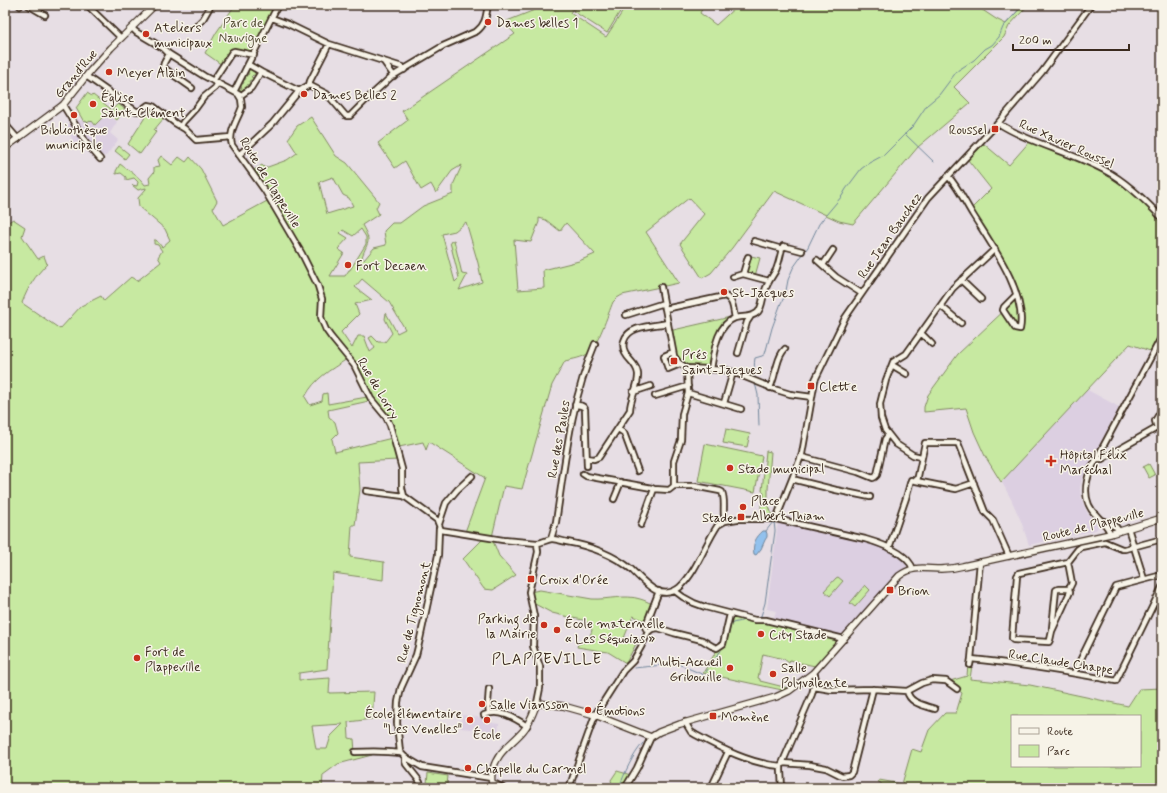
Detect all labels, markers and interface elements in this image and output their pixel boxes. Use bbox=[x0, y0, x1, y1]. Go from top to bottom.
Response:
park label: Parc de Nauvigne bbox=[219, 15, 267, 48]
place label: Dames belles 1 bbox=[496, 15, 578, 32]
marker: Dames belles 1 bbox=[483, 17, 493, 27]
place label: Ateliers municipaux bbox=[154, 20, 212, 52]
scale bar bbox=[1013, 26, 1129, 52]
marker: Ateliers municipaux bbox=[141, 29, 151, 39]
text: 200 m bbox=[1019, 33, 1052, 49]
street label: Grand'Rue bbox=[51, 46, 102, 102]
place label: Meyer Alain bbox=[117, 65, 186, 82]
marker: Meyer Alain bbox=[104, 67, 114, 77]
place label: Dames Belles 2 bbox=[312, 87, 397, 104]
place label: Église Saint-Clément bbox=[101, 89, 185, 122]
marker: Dames Belles 2 bbox=[299, 89, 309, 99]
marker: Église Saint-Clément bbox=[88, 99, 98, 109]
marker: Bibliothèque municipale bbox=[69, 110, 79, 120]
street label: Rue Xavier Roussel bbox=[1016, 116, 1117, 173]
place label: Bibliothèque municipale bbox=[41, 122, 108, 154]
place label: Roussel bbox=[949, 122, 987, 139]
marker: Roussel bbox=[990, 124, 1000, 134]
street label: Route de Plappeville bbox=[235, 134, 304, 231]
street label: Rue Jean Bauchez bbox=[854, 189, 927, 282]
place label: Fort Decaen bbox=[356, 258, 427, 275]
marker: Fort Decaen bbox=[343, 260, 353, 270]
place label: St-Jacques bbox=[732, 285, 794, 302]
marker: St-Jacques bbox=[719, 287, 729, 297]
place label: Prés Saint-Jacques bbox=[682, 347, 762, 379]
street label: Rue de Lorry bbox=[353, 355, 403, 423]
marker: Prés Saint-Jacques bbox=[669, 356, 679, 366]
place label: Clette bbox=[819, 379, 857, 396]
marker: Clette bbox=[806, 381, 816, 391]
street label: Rue des Paules bbox=[544, 399, 575, 480]
place label: Hôpital Félix Maréchal bbox=[1060, 447, 1128, 479]
marker: Hôpital Félix Maréchal bbox=[1045, 455, 1057, 467]
place label: Stade municipal bbox=[738, 461, 825, 478]
marker: Stade municipal bbox=[725, 463, 735, 473]
place label: Place Albert Thiam bbox=[751, 493, 825, 525]
marker: Place Albert Thiam bbox=[738, 502, 748, 512]
street label: Route de Plappeville bbox=[1041, 505, 1146, 546]
place label: Stade bbox=[702, 510, 733, 527]
marker: Stade bbox=[736, 512, 746, 522]
street label: Rue de Tignomont bbox=[394, 560, 436, 665]
place label: Croix d'Orée bbox=[539, 572, 608, 589]
marker: Croix d'Orée bbox=[526, 574, 536, 584]
place label: Brion bbox=[898, 583, 930, 600]
marker: Brion bbox=[885, 585, 895, 595]
place label: Parking de la Mairie bbox=[478, 611, 536, 643]
place label: École maternelle « Les Séquoias » bbox=[565, 615, 665, 648]
marker: Parking de la Mairie bbox=[539, 620, 549, 630]
marker: École maternelle « Les Séquoias » bbox=[552, 625, 562, 635]
place label: City Stade bbox=[769, 627, 827, 644]
marker: City Stade bbox=[756, 629, 766, 639]
place label: Fort de Plappeville bbox=[145, 644, 200, 676]
street label: Rue Claude Chappe bbox=[1007, 646, 1114, 679]
district label: PLAPPEVILLE bbox=[492, 650, 602, 670]
marker: Fort de Plappeville bbox=[132, 653, 142, 663]
place label: Multi-Accueil Gribouille bbox=[651, 654, 722, 686]
place label: Salle Polyvalente bbox=[781, 660, 847, 692]
marker: Multi-Accueil Gribouille bbox=[725, 663, 735, 673]
marker: Salle Polyvalente bbox=[768, 669, 778, 679]
place label: Salle Viansson bbox=[490, 697, 569, 714]
marker: Salle Viansson bbox=[477, 699, 487, 709]
place label: Émotions bbox=[596, 702, 645, 720]
place label: École élémentaire "Les Venelles" bbox=[365, 705, 462, 738]
marker: Émotions bbox=[583, 705, 593, 715]
place label: Momène bbox=[721, 709, 769, 726]
marker: Momène bbox=[708, 711, 718, 721]
marker: École élémentaire "Les Venelles" bbox=[465, 715, 475, 725]
marker: École bbox=[482, 715, 492, 725]
legend bbox=[1011, 715, 1141, 767]
text: Route bbox=[1047, 724, 1073, 740]
place label: École bbox=[473, 726, 501, 744]
text: Parc bbox=[1047, 744, 1070, 760]
place label: Chapelle du Carmel bbox=[476, 761, 586, 778]
marker: Chapelle du Carmel bbox=[463, 763, 473, 773]

